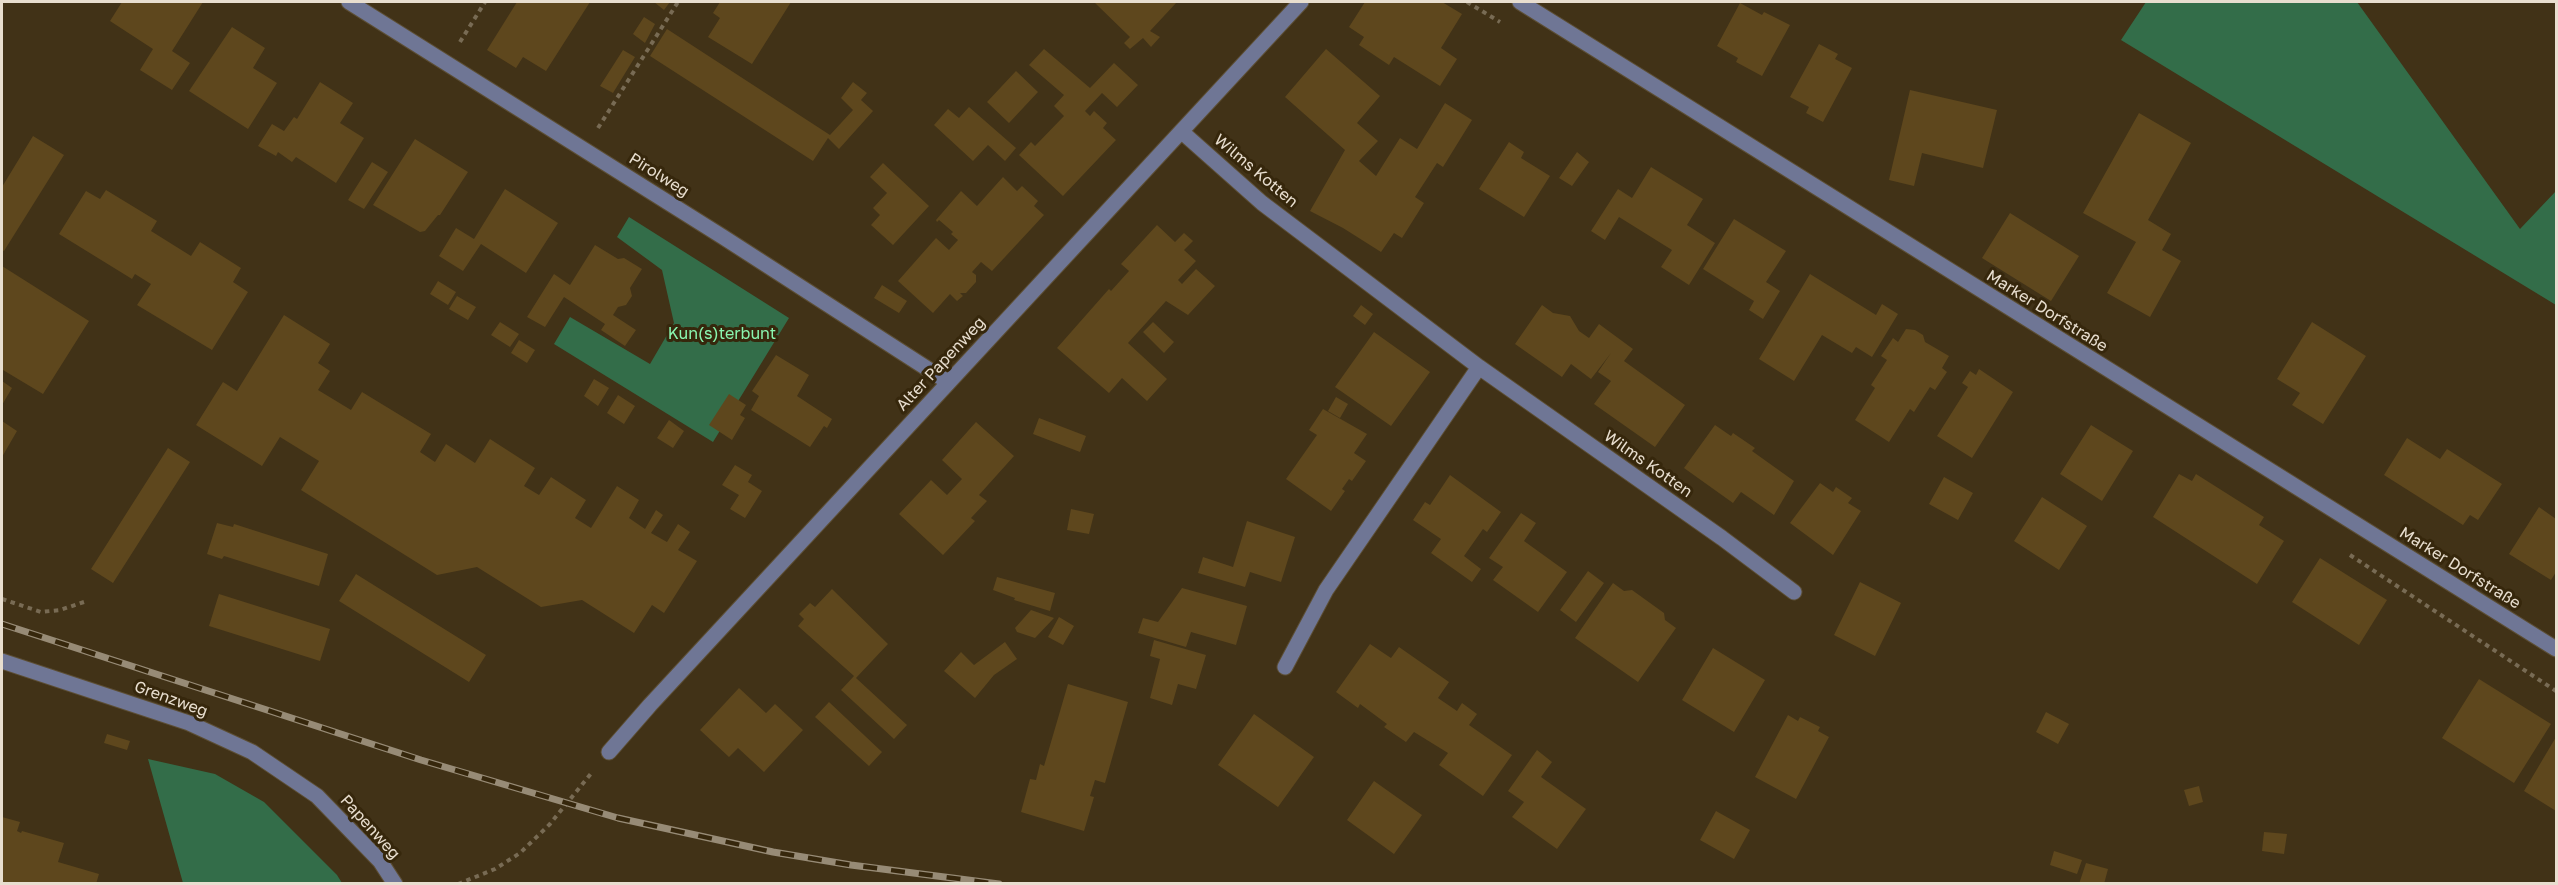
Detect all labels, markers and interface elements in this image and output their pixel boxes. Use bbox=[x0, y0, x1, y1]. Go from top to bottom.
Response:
street label: Wilms Kotten bbox=[1210, 130, 1302, 212]
street label: Pirolweg bbox=[625, 149, 693, 201]
street label: Marker Dorfstraße bbox=[1983, 266, 2111, 356]
street label: Alter Papenweg bbox=[893, 313, 989, 415]
park label: Kun(s)terbunt bbox=[668, 324, 776, 344]
street label: Wilms Kotten bbox=[1600, 426, 1696, 502]
street label: Marker Dorfstraße bbox=[2396, 523, 2524, 613]
street label: Grenzweg bbox=[132, 677, 210, 721]
street label: Papenweg bbox=[336, 791, 404, 863]

